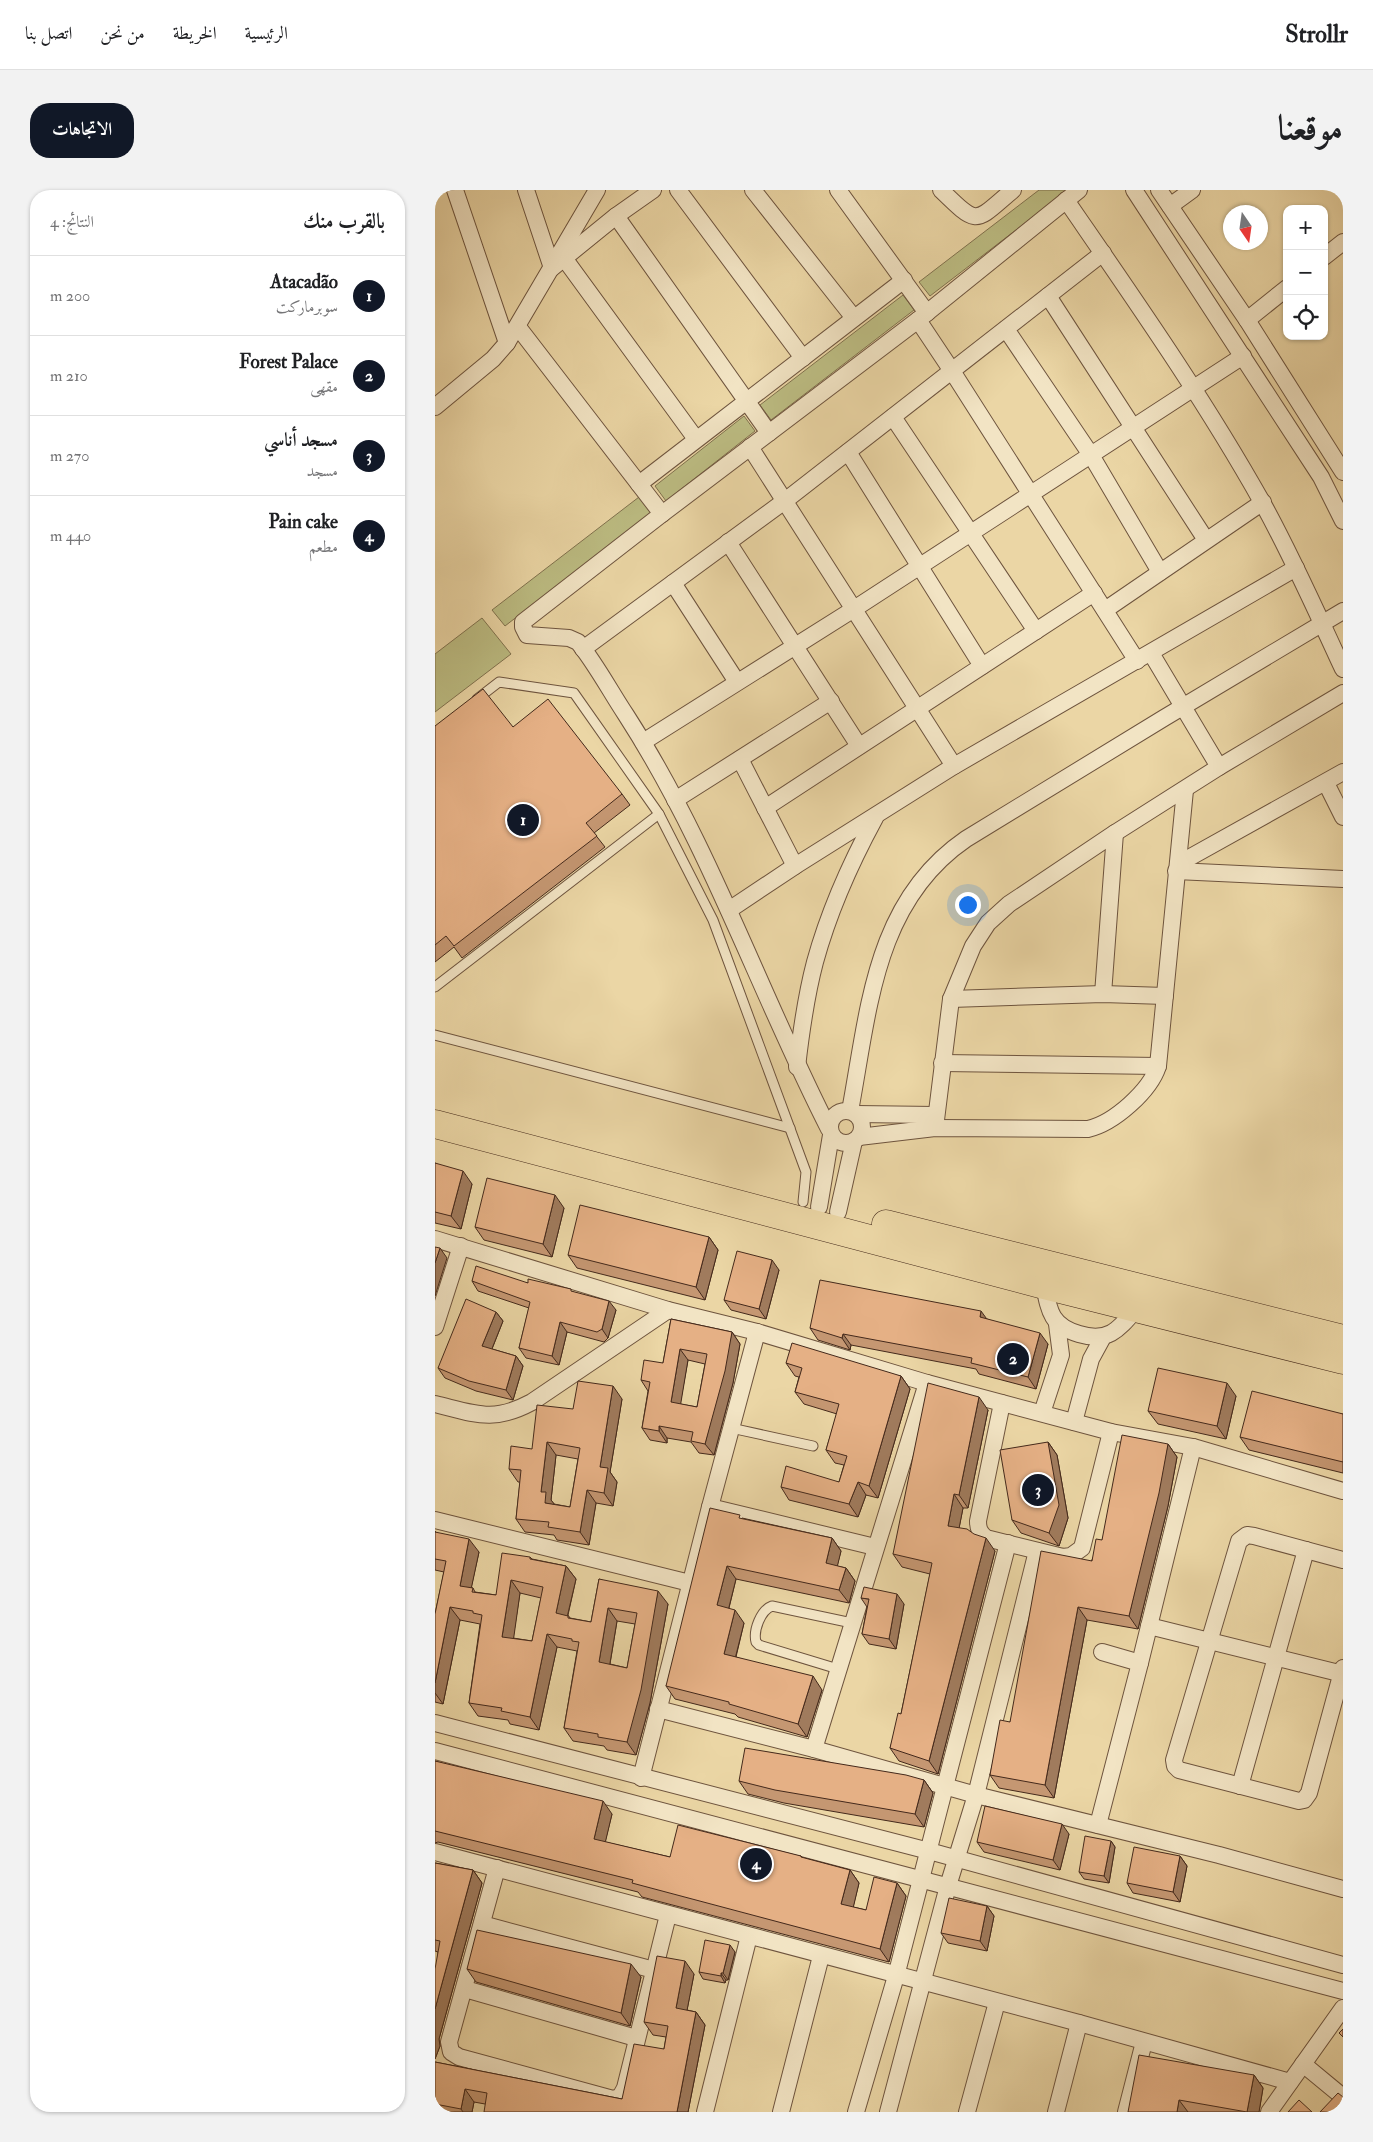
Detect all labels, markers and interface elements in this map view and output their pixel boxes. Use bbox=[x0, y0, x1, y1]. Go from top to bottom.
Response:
text: Strollr bbox=[1285, 19, 1348, 50]
text: اتصل بنا bbox=[25, 22, 72, 45]
text: من نحن bbox=[100, 22, 145, 45]
text: الخريطة bbox=[173, 22, 217, 45]
text: الرئيسية bbox=[245, 22, 288, 45]
button: الاتجاهات bbox=[30, 103, 134, 158]
text: موقعنا bbox=[1278, 106, 1343, 150]
north arrow bbox=[1223, 205, 1268, 250]
map controls bbox=[1283, 205, 1328, 340]
button: + bbox=[1283, 205, 1328, 250]
text: بالقرب منك bbox=[303, 208, 385, 235]
text: النتائج: 4 bbox=[50, 212, 94, 232]
button: − bbox=[1283, 250, 1328, 295]
text: Atacadão bbox=[270, 270, 338, 294]
text: 200 m bbox=[50, 286, 90, 306]
text: 1 bbox=[366, 286, 372, 306]
button: locate bbox=[1283, 295, 1328, 340]
text: سوبرماركت bbox=[276, 297, 338, 317]
text: Forest Palace bbox=[239, 350, 338, 374]
text: 210 m bbox=[50, 366, 88, 386]
text: 2 bbox=[365, 366, 373, 386]
text: مقهى bbox=[310, 377, 338, 397]
text: مسجد أناسي bbox=[264, 428, 338, 452]
text: 270 m bbox=[50, 446, 89, 466]
text: 3 bbox=[366, 446, 372, 466]
text: مسجد bbox=[307, 461, 338, 481]
text: Pain cake bbox=[268, 510, 338, 534]
text: 440 m bbox=[50, 526, 91, 546]
text: 4 bbox=[365, 526, 373, 546]
text: مطعم bbox=[309, 537, 338, 557]
pin: 1 bbox=[507, 801, 539, 839]
your location bbox=[955, 892, 981, 918]
pin: 2 bbox=[997, 1340, 1029, 1378]
pin: 3 bbox=[1022, 1471, 1054, 1509]
pin: 4 bbox=[740, 1845, 772, 1883]

